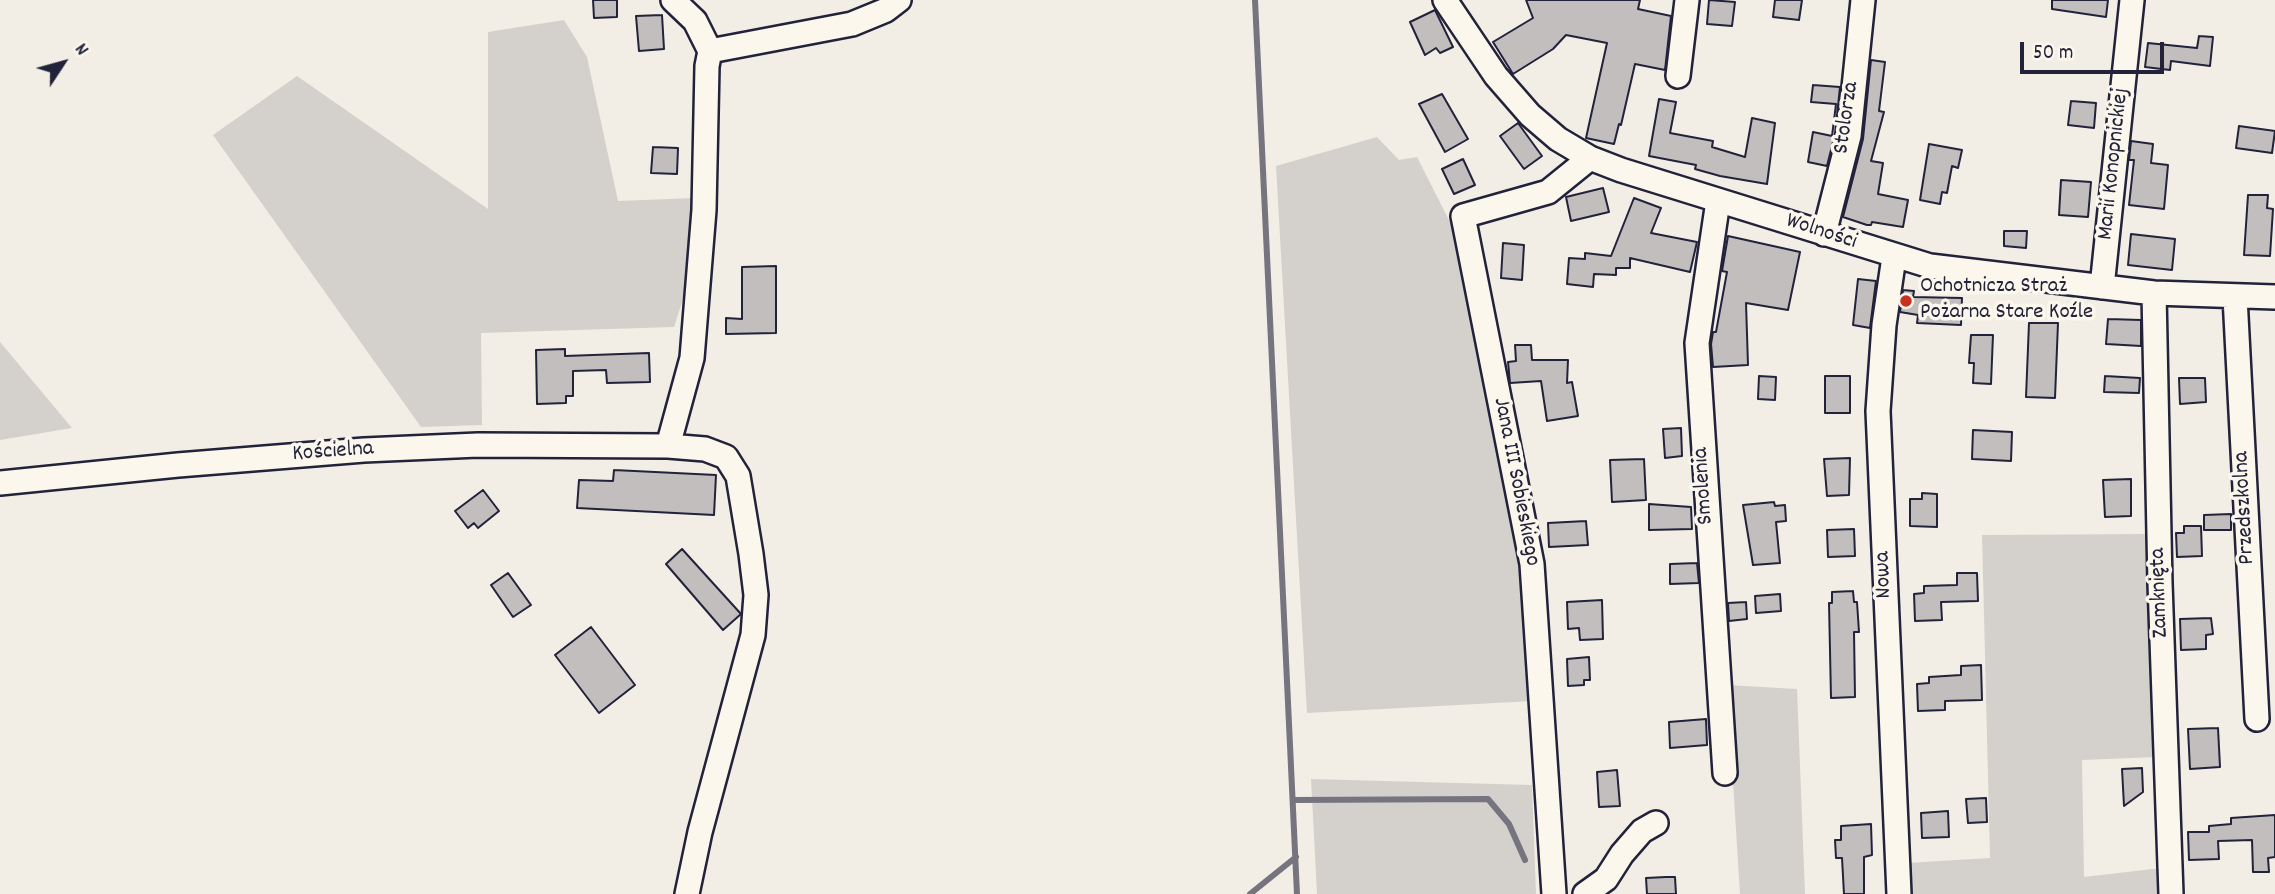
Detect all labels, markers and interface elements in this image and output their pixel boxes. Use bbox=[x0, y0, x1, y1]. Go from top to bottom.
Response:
north arrow bbox=[28, 28, 98, 98]
scale bar bbox=[2023, 28, 2166, 72]
text: N bbox=[67, 39, 94, 62]
text: 50 m bbox=[2033, 39, 2073, 69]
street label: Stolorza bbox=[1829, 80, 1867, 156]
street label: Marii Konopnickiej bbox=[2093, 87, 2137, 241]
street label: Wolności bbox=[1782, 209, 1860, 257]
place label: Ochotnicza Straż Pożarna Stare Koźle bbox=[1920, 274, 2093, 328]
marker: Ochotnicza Straż Pożarna Stare Koźle bbox=[1898, 293, 1914, 309]
street label: Jana III Sobieskiego bbox=[1485, 395, 1545, 569]
street label: Kościelna bbox=[292, 436, 374, 470]
street label: Smolenia bbox=[1689, 446, 1721, 526]
street label: Przedszkolna bbox=[2229, 451, 2263, 565]
street label: Zamknięta bbox=[2146, 547, 2176, 639]
street label: Nowa bbox=[1870, 551, 1900, 599]

